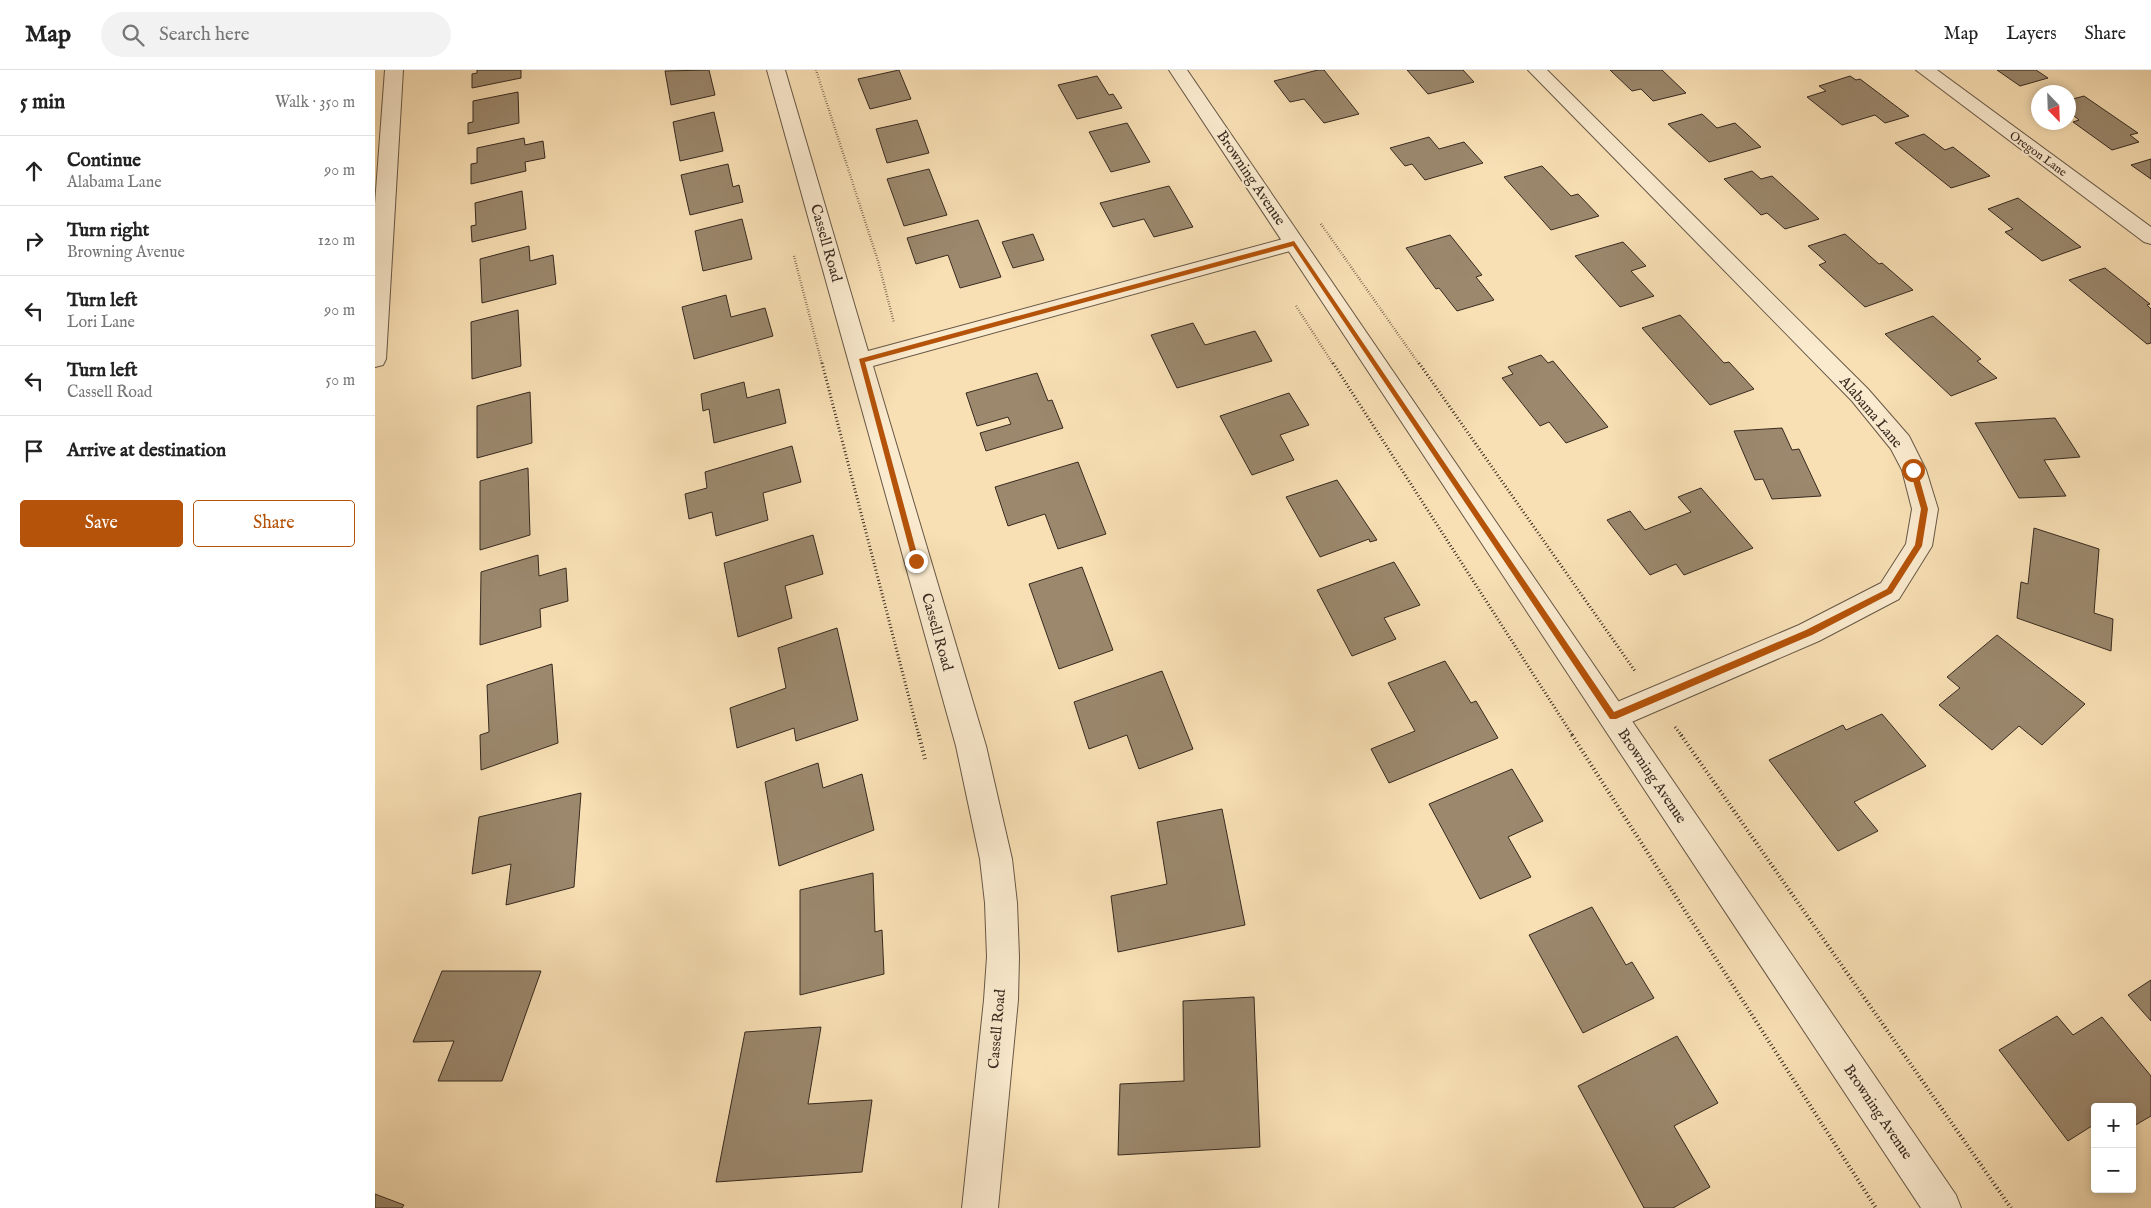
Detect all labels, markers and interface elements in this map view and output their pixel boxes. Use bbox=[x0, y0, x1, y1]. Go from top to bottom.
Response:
search box bbox=[101, 12, 451, 57]
text: Map bbox=[25, 19, 71, 50]
icon: search bbox=[119, 21, 147, 49]
text: Search here bbox=[159, 23, 250, 47]
text: Map bbox=[1944, 23, 1978, 46]
text: Layers bbox=[2006, 23, 2057, 46]
text: Share bbox=[2085, 23, 2126, 46]
north arrow bbox=[2031, 85, 2076, 130]
text: 5 min bbox=[20, 89, 65, 116]
text: Walk · 350 m bbox=[275, 93, 355, 113]
street label: Browning Avenue bbox=[1212, 127, 1290, 229]
street label: Oregon Lane bbox=[2006, 128, 2070, 180]
text: Continue bbox=[67, 149, 141, 173]
icon: ahead bbox=[20, 157, 48, 185]
text: 90 m bbox=[324, 161, 355, 181]
text: Alabama Lane bbox=[67, 173, 162, 193]
street label: Cassell Road bbox=[806, 202, 846, 285]
text: Turn right bbox=[67, 219, 149, 243]
icon: right bbox=[20, 227, 48, 255]
text: 120 m bbox=[318, 231, 355, 251]
text: Browning Avenue bbox=[67, 243, 185, 263]
text: Turn left bbox=[67, 289, 138, 313]
icon: left bbox=[20, 297, 48, 325]
text: 90 m bbox=[324, 301, 355, 321]
text: Lori Lane bbox=[67, 313, 135, 333]
text: Turn left bbox=[67, 359, 138, 383]
icon: left bbox=[20, 367, 48, 395]
text: 50 m bbox=[326, 371, 355, 391]
street label: Alabama Lane bbox=[1835, 371, 1907, 452]
text: Cassell Road bbox=[67, 383, 152, 403]
icon: arrive bbox=[20, 437, 48, 465]
text: Arrive at destination bbox=[67, 439, 226, 463]
route start bbox=[1902, 459, 1925, 482]
button: Save bbox=[20, 500, 183, 547]
button: Share bbox=[193, 500, 355, 547]
route end bbox=[905, 550, 928, 573]
street label: Cassell Road bbox=[917, 591, 957, 674]
street label: Browning Avenue bbox=[1613, 725, 1691, 827]
street label: Cassell Road bbox=[984, 987, 1010, 1070]
street label: Browning Avenue bbox=[1839, 1061, 1917, 1163]
map controls bbox=[2091, 1103, 2136, 1193]
button: + bbox=[2091, 1103, 2136, 1148]
button: − bbox=[2091, 1148, 2136, 1193]

